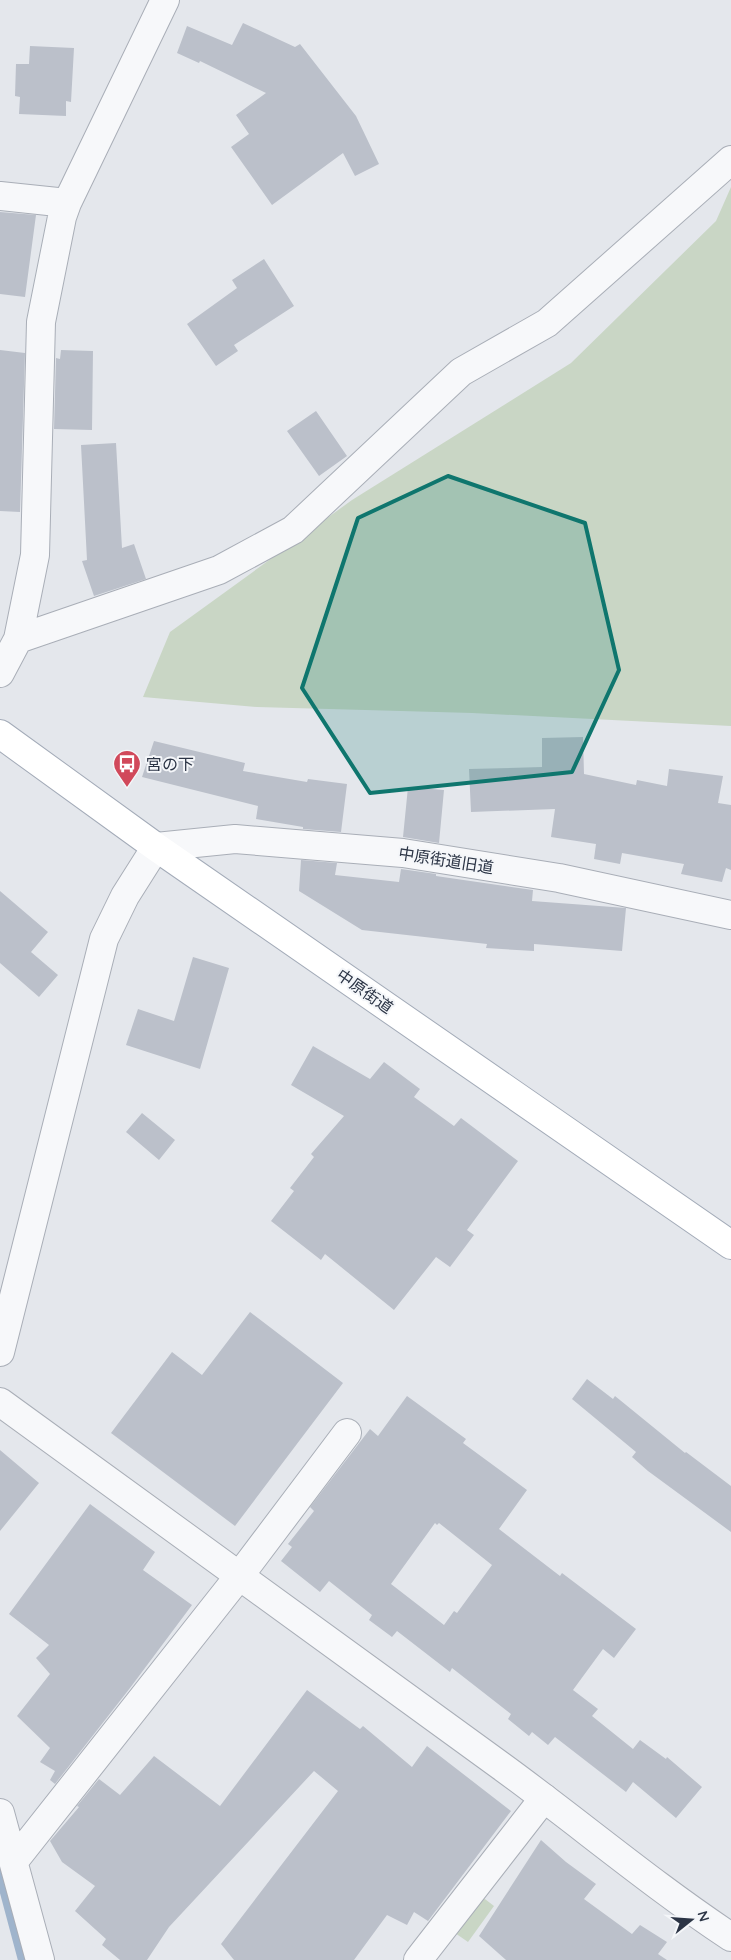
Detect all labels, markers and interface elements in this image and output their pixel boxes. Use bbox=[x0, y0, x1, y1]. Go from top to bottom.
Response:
bus stop icon: 宮の下 bbox=[112, 749, 142, 788]
place label: 宮の下 bbox=[146, 754, 194, 774]
street label: 中原街道旧道 bbox=[397, 843, 495, 877]
street label: 中原街道 bbox=[333, 964, 397, 1018]
north arrow bbox=[666, 1895, 716, 1945]
text: N bbox=[693, 1909, 714, 1924]

